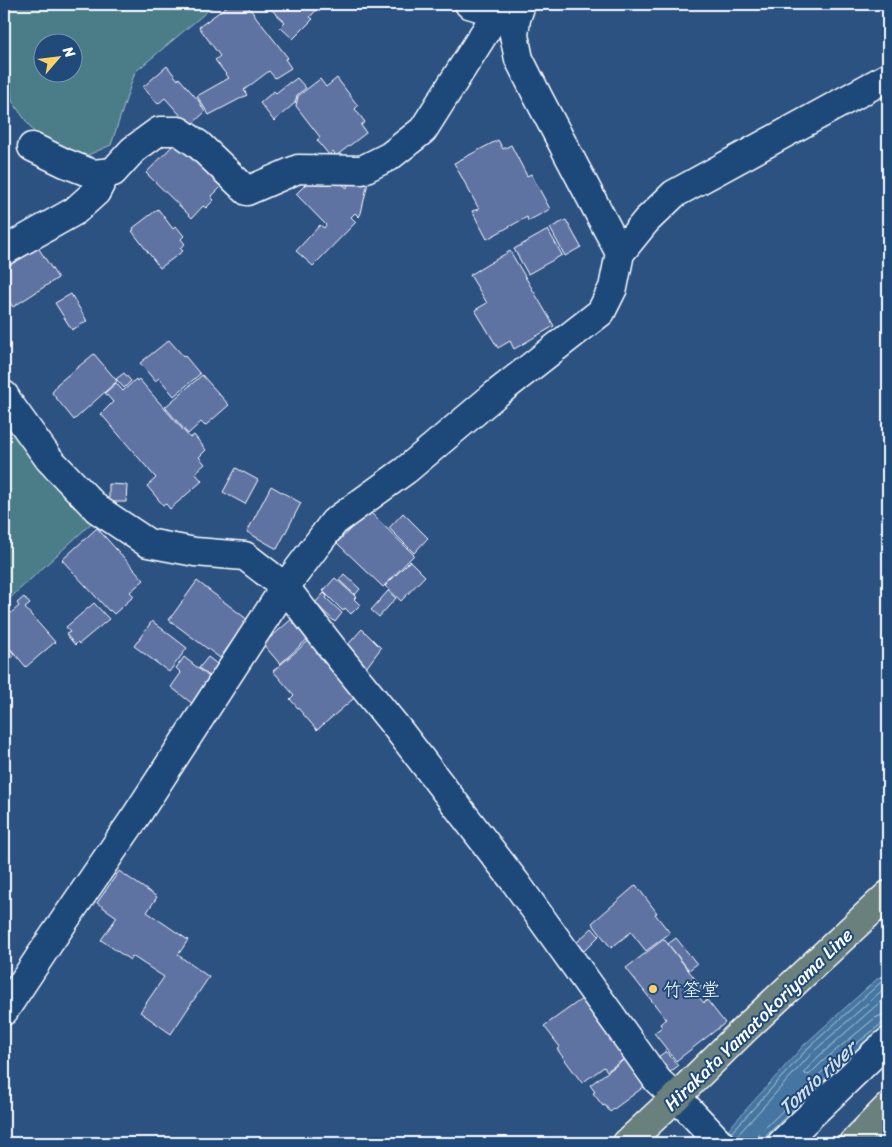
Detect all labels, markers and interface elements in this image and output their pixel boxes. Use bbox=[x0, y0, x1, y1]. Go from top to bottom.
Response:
north arrow bbox=[32, 32, 82, 82]
text: N bbox=[55, 41, 82, 63]
street label: Hirakata Yamatokoriyama Line bbox=[656, 919, 861, 1119]
place label: 竹筌堂 bbox=[663, 973, 720, 1006]
marker: 竹筌堂 bbox=[647, 983, 659, 995]
water label: Tomio river bbox=[770, 1030, 868, 1124]

